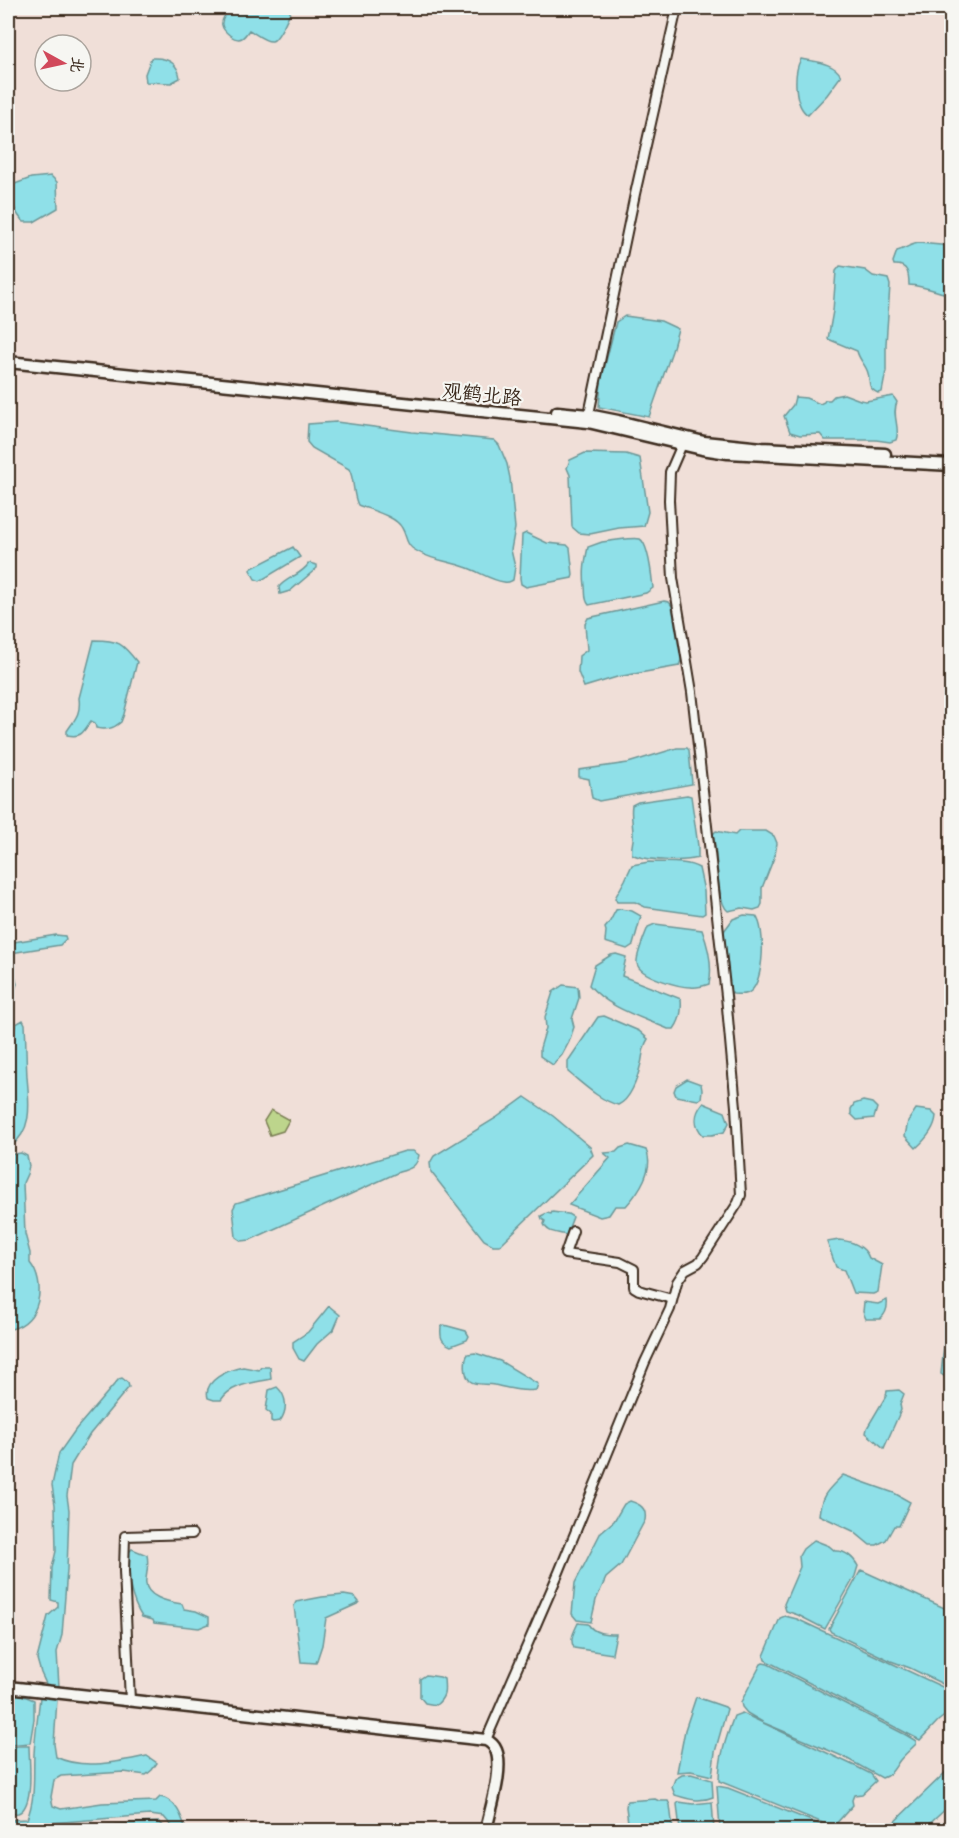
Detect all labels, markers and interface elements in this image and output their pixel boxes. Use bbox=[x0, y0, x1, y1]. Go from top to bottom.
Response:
north arrow bbox=[33, 33, 93, 93]
text: 北 bbox=[67, 56, 88, 74]
street label: 观鹤北路 bbox=[441, 378, 524, 410]

